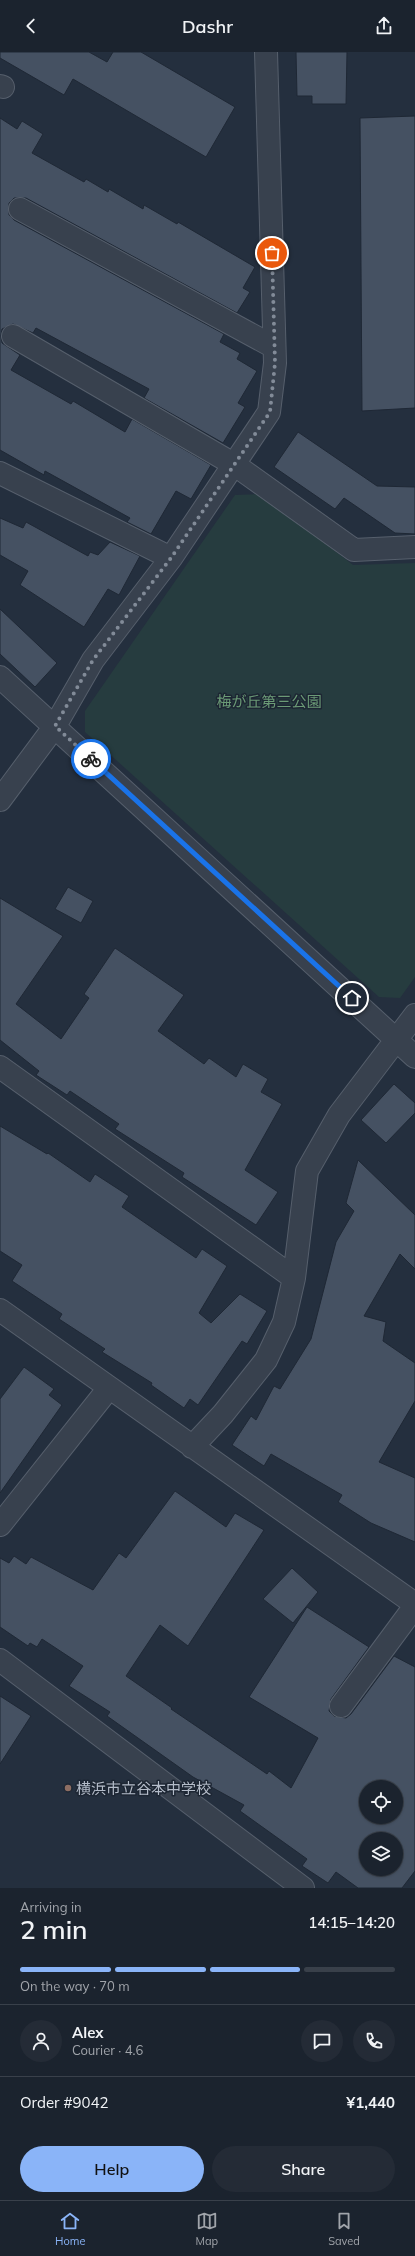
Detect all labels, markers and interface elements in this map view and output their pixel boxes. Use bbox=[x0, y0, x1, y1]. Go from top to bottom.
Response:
icon: back bbox=[20, 15, 42, 37]
text: Dashr bbox=[182, 15, 233, 38]
icon: share bbox=[373, 15, 395, 37]
pin bbox=[255, 236, 289, 270]
icon: bag bbox=[261, 242, 283, 264]
park label: 梅が丘第三公園 bbox=[216, 692, 322, 711]
courier bbox=[71, 739, 111, 779]
icon: bike bbox=[80, 748, 102, 770]
pin bbox=[335, 981, 369, 1015]
icon: home bbox=[341, 987, 363, 1009]
place label: 横浜市立谷本中学校 bbox=[76, 1779, 211, 1798]
map controls bbox=[359, 1780, 403, 1876]
button: locate bbox=[359, 1780, 403, 1824]
marker: 横浜市立谷本中学校 bbox=[63, 1783, 73, 1793]
button: layers bbox=[359, 1832, 403, 1876]
text: Arriving in bbox=[20, 1899, 82, 1915]
text: 2 min bbox=[20, 1913, 88, 1946]
text: 14:15–14:20 bbox=[308, 1913, 395, 1932]
text: On the way · 70 m bbox=[20, 1978, 130, 1994]
button: person bbox=[20, 2020, 62, 2062]
button: chat bbox=[301, 2020, 343, 2062]
button: phone bbox=[353, 2020, 395, 2062]
text: Alex bbox=[72, 2023, 104, 2042]
text: Courier · 4.6 bbox=[72, 2042, 143, 2058]
text: Order #9042 bbox=[20, 2093, 108, 2112]
text: ¥1,440 bbox=[346, 2093, 395, 2112]
button: Help bbox=[20, 2146, 204, 2192]
button: Share bbox=[212, 2146, 395, 2192]
tab: Home bbox=[55, 2210, 85, 2248]
tab: Map bbox=[195, 2210, 218, 2248]
tab: Saved bbox=[328, 2210, 360, 2248]

